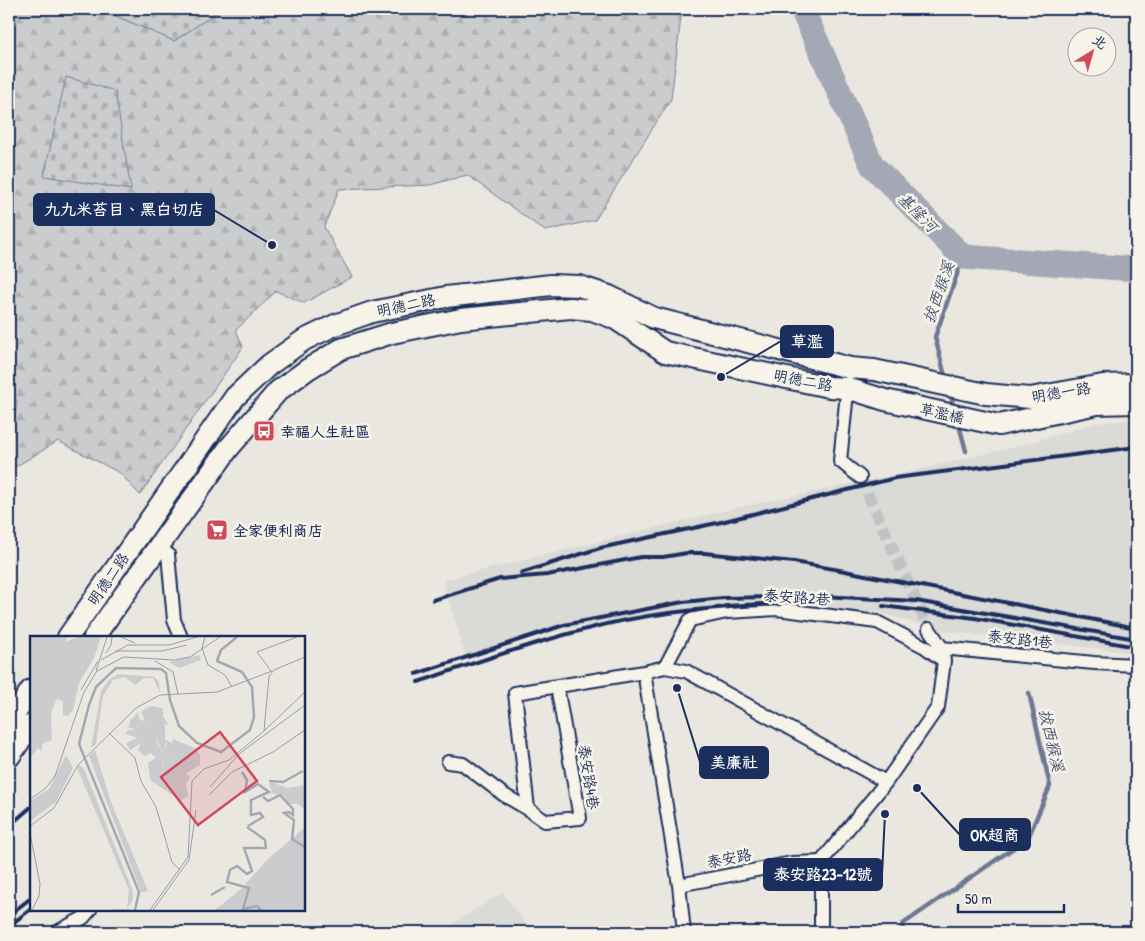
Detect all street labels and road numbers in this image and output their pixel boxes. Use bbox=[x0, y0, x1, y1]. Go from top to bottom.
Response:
street label: 明德二路 bbox=[374, 288, 438, 322]
street label: 明德二路 bbox=[772, 364, 834, 396]
street label: 明德一路 bbox=[1030, 377, 1092, 407]
street label: 草濫橋 bbox=[918, 398, 966, 428]
street label: 明德二路 bbox=[82, 548, 134, 610]
street label: 泰安路2巷 bbox=[763, 584, 831, 610]
street label: 泰安路1巷 bbox=[986, 625, 1054, 653]
street label: 泰安路4巷 bbox=[573, 743, 605, 811]
street label: 泰安路 bbox=[705, 843, 753, 873]

